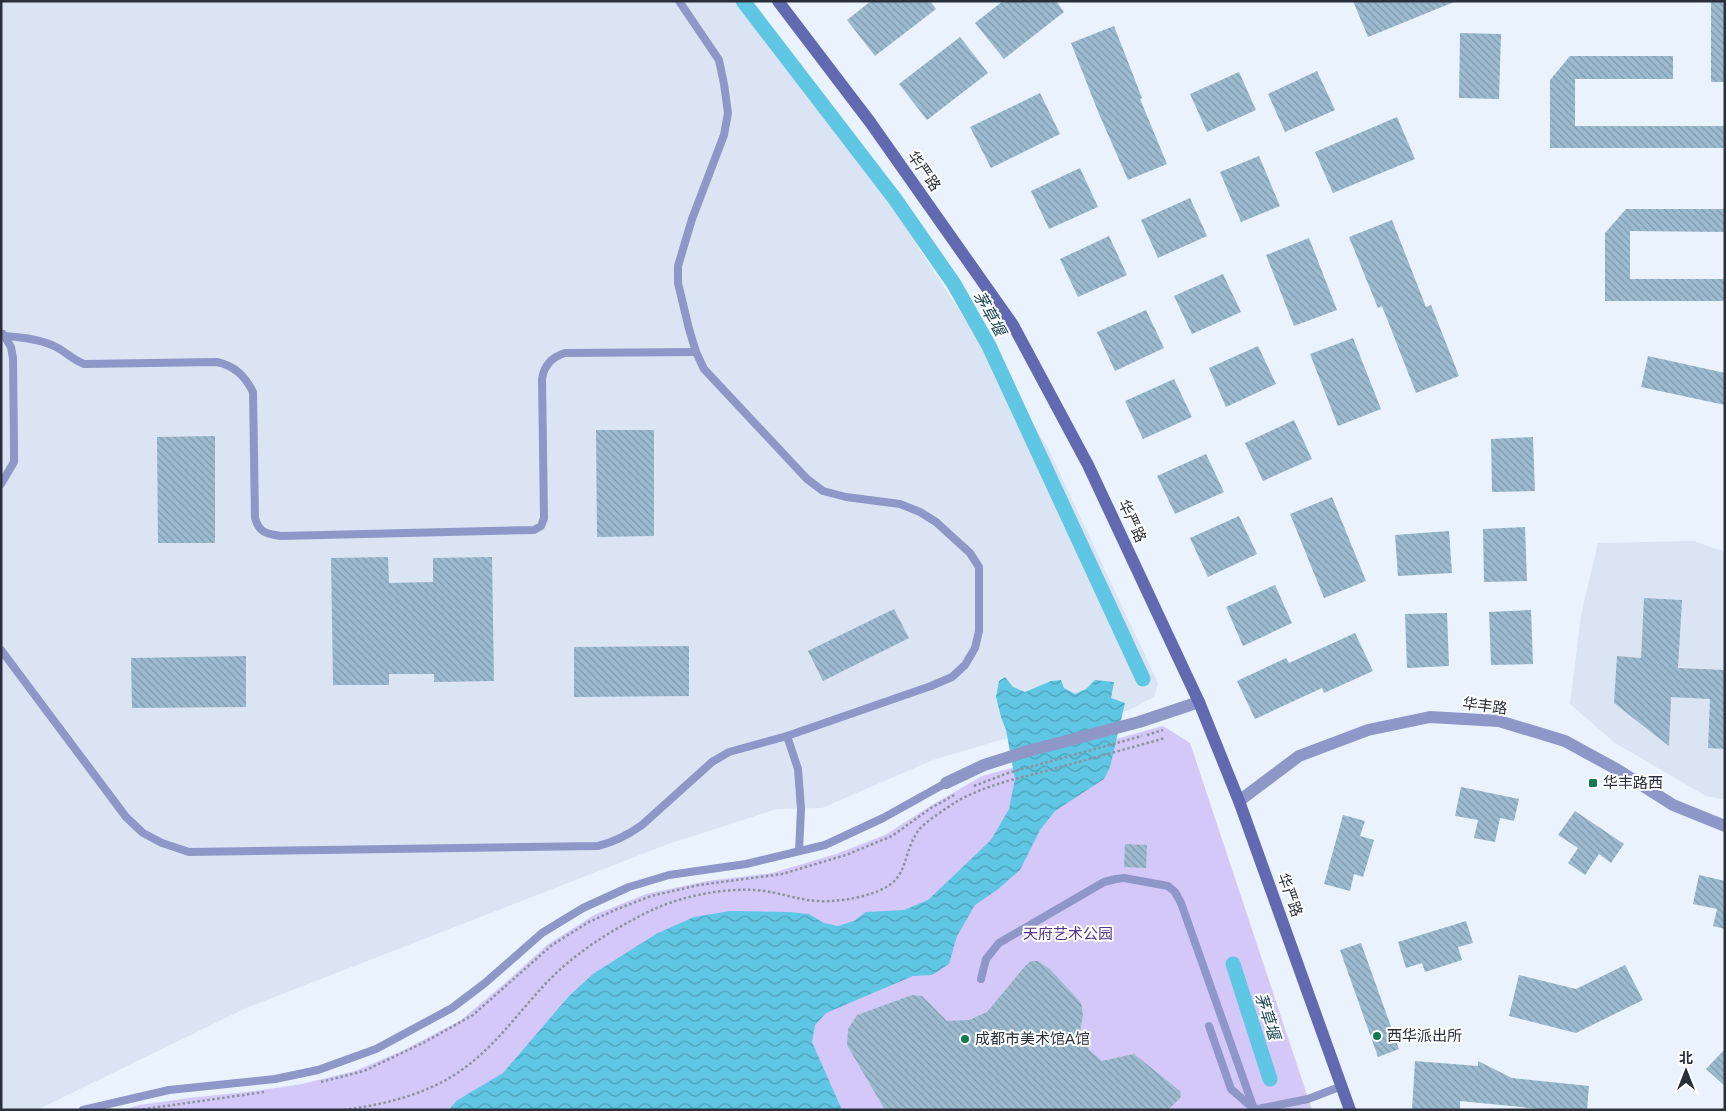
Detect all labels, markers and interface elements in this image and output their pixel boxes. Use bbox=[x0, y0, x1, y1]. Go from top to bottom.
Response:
street label: 华严路 bbox=[905, 147, 944, 194]
water label: 茅草堰 bbox=[970, 288, 1010, 341]
street label: 华严路 bbox=[1115, 497, 1150, 545]
street label: 华丰路 bbox=[1462, 694, 1508, 717]
place label: 华丰路西 bbox=[1603, 774, 1663, 791]
marker: 华丰路西 bbox=[1587, 777, 1599, 789]
street label: 华严路 bbox=[1275, 871, 1306, 919]
park label: 天府艺术公园 bbox=[1023, 925, 1113, 942]
water label: 茅草堰 bbox=[1252, 991, 1284, 1044]
place label: 西华派出所 bbox=[1387, 1027, 1462, 1044]
place label: 成都市美术馆A馆 bbox=[975, 1030, 1090, 1047]
marker: 西华派出所 bbox=[1371, 1030, 1383, 1042]
marker: 成都市美术馆A馆 bbox=[959, 1033, 971, 1045]
north arrow bbox=[1661, 1046, 1711, 1096]
text: 北 bbox=[1679, 1050, 1693, 1066]

